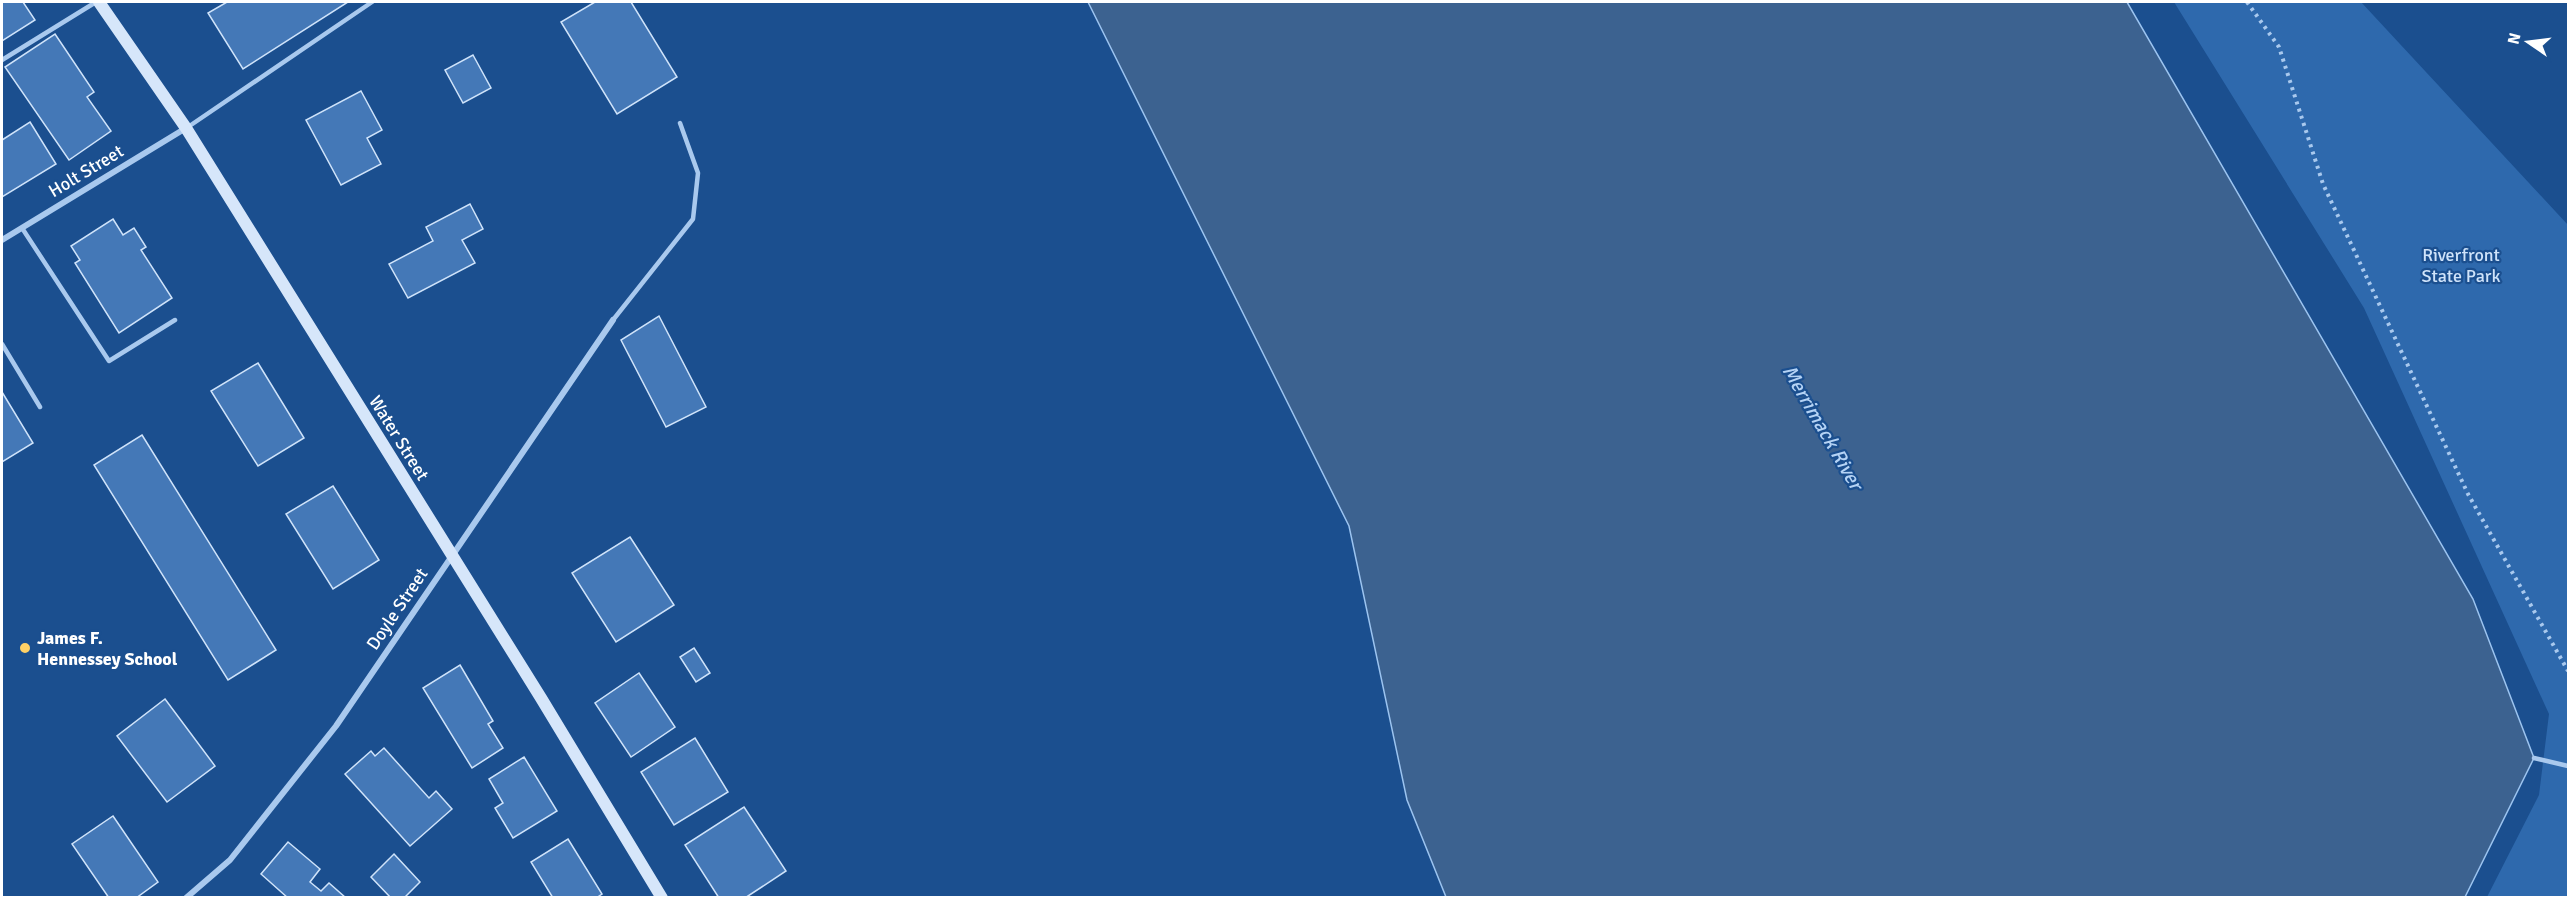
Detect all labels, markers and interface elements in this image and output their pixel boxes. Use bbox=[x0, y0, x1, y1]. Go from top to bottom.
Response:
north arrow bbox=[2498, 12, 2558, 72]
text: N bbox=[2503, 31, 2525, 46]
street label: Holt Street bbox=[44, 140, 128, 202]
park label: Riverfront State Park bbox=[2422, 244, 2500, 287]
water label: Merrimack River bbox=[1777, 360, 1870, 496]
street label: Water Street bbox=[364, 391, 434, 485]
street label: Doyle Street bbox=[362, 564, 432, 654]
place label: James F. Hennessey School bbox=[37, 627, 178, 670]
marker: James F. Hennessey School bbox=[18, 641, 32, 655]

